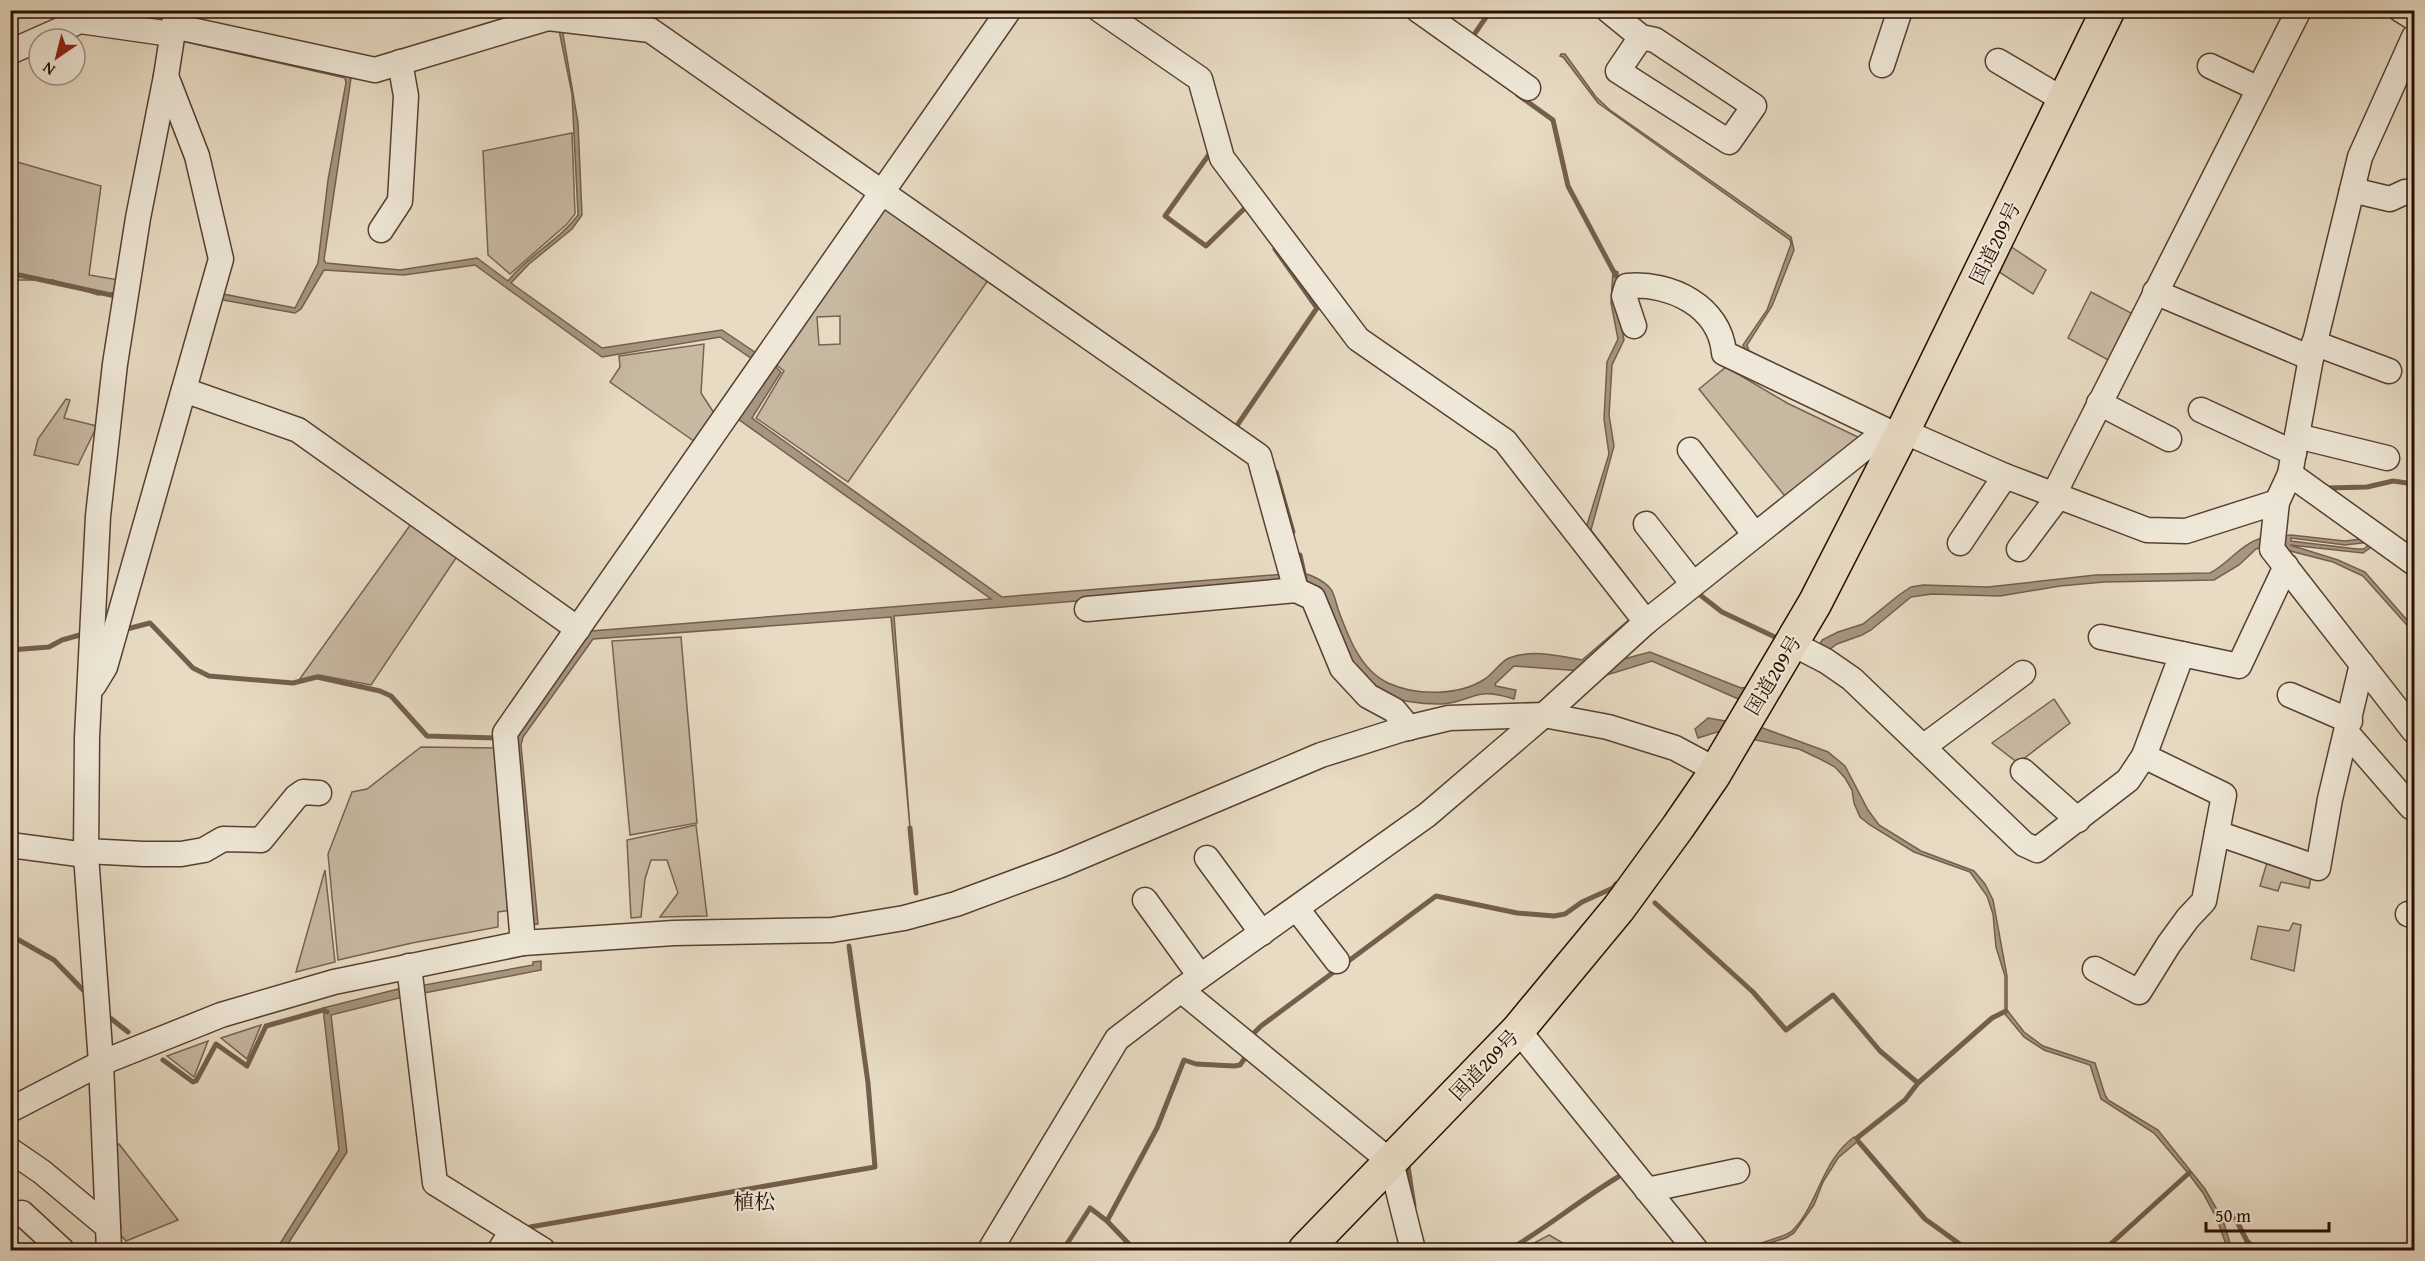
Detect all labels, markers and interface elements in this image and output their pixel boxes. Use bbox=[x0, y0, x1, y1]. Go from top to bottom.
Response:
north arrow bbox=[27, 27, 87, 87]
text: N bbox=[37, 56, 60, 82]
street label: 国道209号 bbox=[1962, 196, 2027, 289]
street label: 国道209号 bbox=[1737, 629, 1808, 720]
street label: 国道209号 bbox=[1442, 1023, 1525, 1107]
district label: 植松 bbox=[733, 1186, 775, 1217]
scale bar bbox=[2206, 1195, 2329, 1233]
text: 50 m bbox=[2215, 1202, 2251, 1229]

